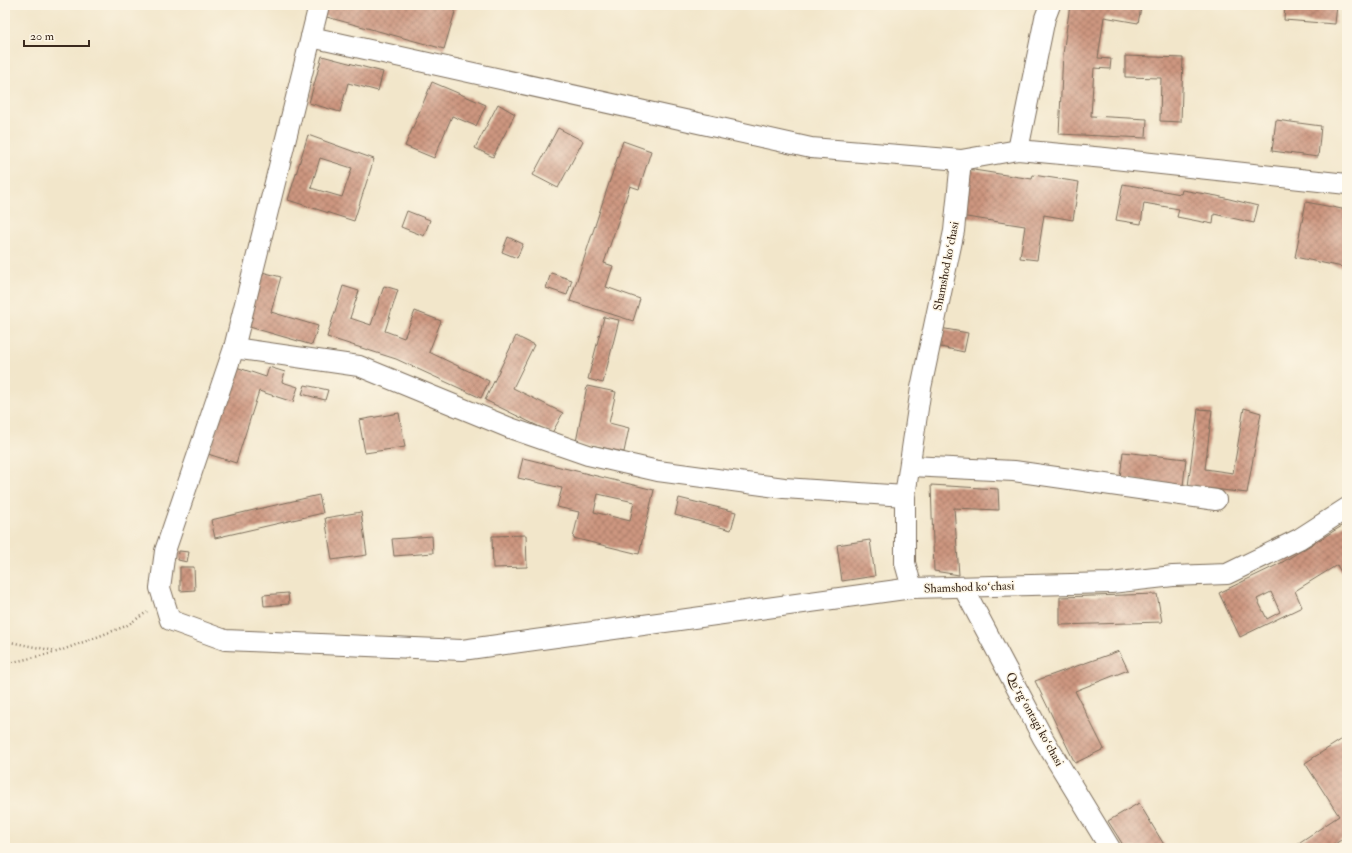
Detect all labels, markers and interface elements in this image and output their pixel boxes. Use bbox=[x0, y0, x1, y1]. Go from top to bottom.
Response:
scale bar bbox=[24, 22, 89, 48]
text: 20 m bbox=[30, 29, 55, 44]
street label: Shamshod koʻchasi bbox=[930, 220, 962, 312]
street label: Shamshod koʻchasi bbox=[924, 578, 1014, 597]
street label: Qoʻrgʻontagi koʻchasi bbox=[1002, 670, 1067, 769]

